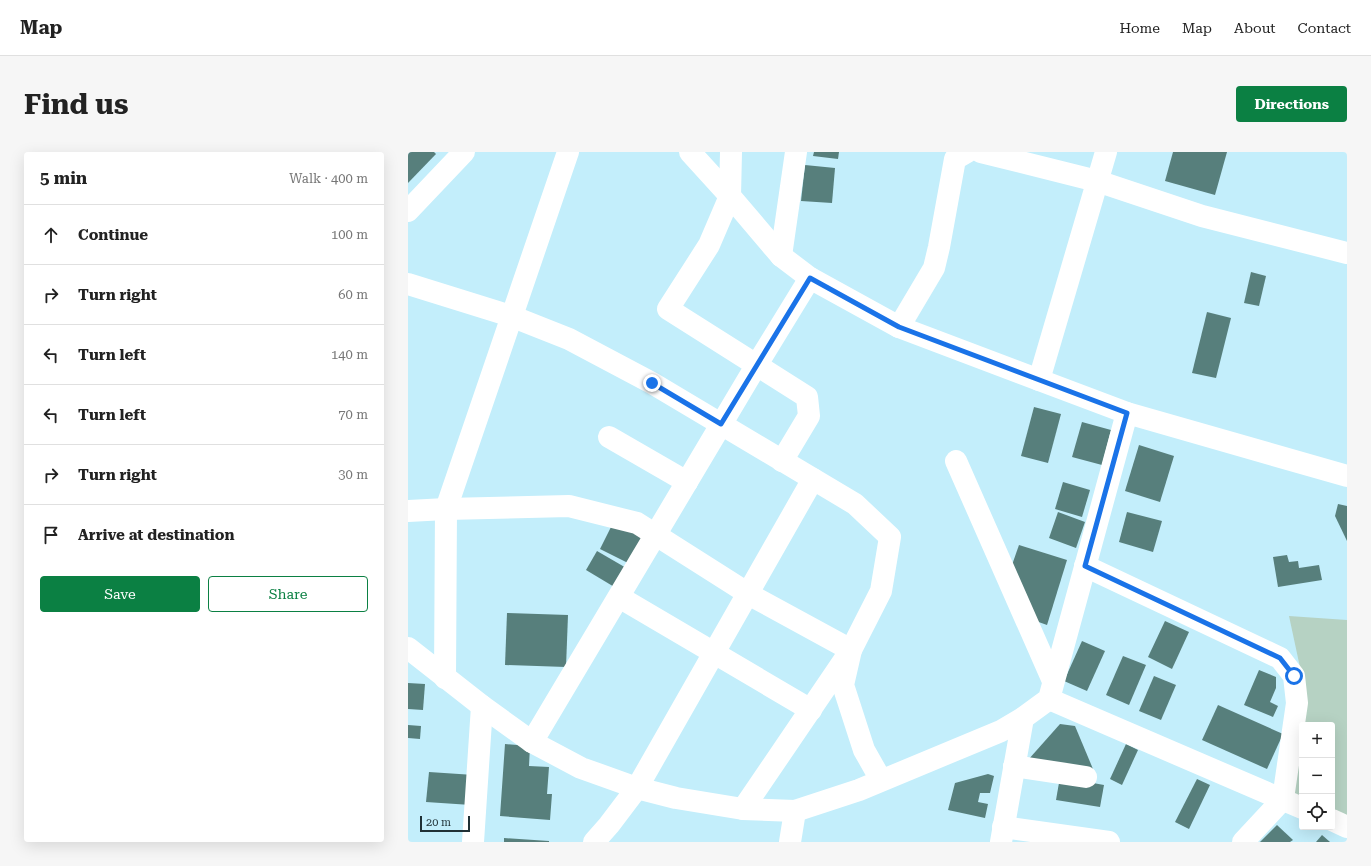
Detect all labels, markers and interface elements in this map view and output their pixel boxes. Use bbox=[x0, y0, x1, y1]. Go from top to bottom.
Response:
text: Map bbox=[20, 16, 62, 39]
text: Home bbox=[1119, 20, 1160, 36]
text: Map bbox=[1182, 20, 1212, 36]
text: About bbox=[1234, 20, 1276, 36]
text: Contact bbox=[1298, 20, 1351, 36]
button: Directions bbox=[1236, 86, 1347, 122]
text: Find us bbox=[24, 88, 128, 121]
text: 5 min bbox=[40, 168, 87, 188]
text: Walk · 400 m bbox=[289, 171, 368, 186]
icon: ahead bbox=[40, 224, 62, 246]
text: Continue bbox=[78, 226, 148, 244]
text: 100 m bbox=[331, 227, 368, 242]
icon: right bbox=[40, 284, 62, 306]
text: Turn right bbox=[78, 286, 157, 304]
text: 60 m bbox=[338, 287, 368, 302]
icon: left bbox=[40, 344, 62, 366]
text: Turn left bbox=[78, 346, 146, 364]
text: 140 m bbox=[331, 347, 368, 362]
route end bbox=[643, 374, 661, 392]
icon: left bbox=[40, 404, 62, 426]
text: Turn left bbox=[78, 406, 146, 424]
text: 70 m bbox=[338, 407, 368, 422]
icon: right bbox=[40, 464, 62, 486]
text: Turn right bbox=[78, 466, 157, 484]
text: 30 m bbox=[338, 467, 368, 482]
icon: arrive bbox=[40, 524, 62, 546]
text: Arrive at destination bbox=[78, 526, 234, 544]
button: Save bbox=[40, 576, 200, 612]
button: Share bbox=[208, 576, 368, 612]
route start bbox=[1285, 667, 1303, 685]
map controls bbox=[1299, 722, 1335, 830]
button: + bbox=[1299, 722, 1335, 758]
button: − bbox=[1299, 758, 1335, 794]
button: locate bbox=[1299, 794, 1335, 830]
scale bar bbox=[420, 814, 470, 833]
text: 20 m bbox=[426, 816, 451, 829]

